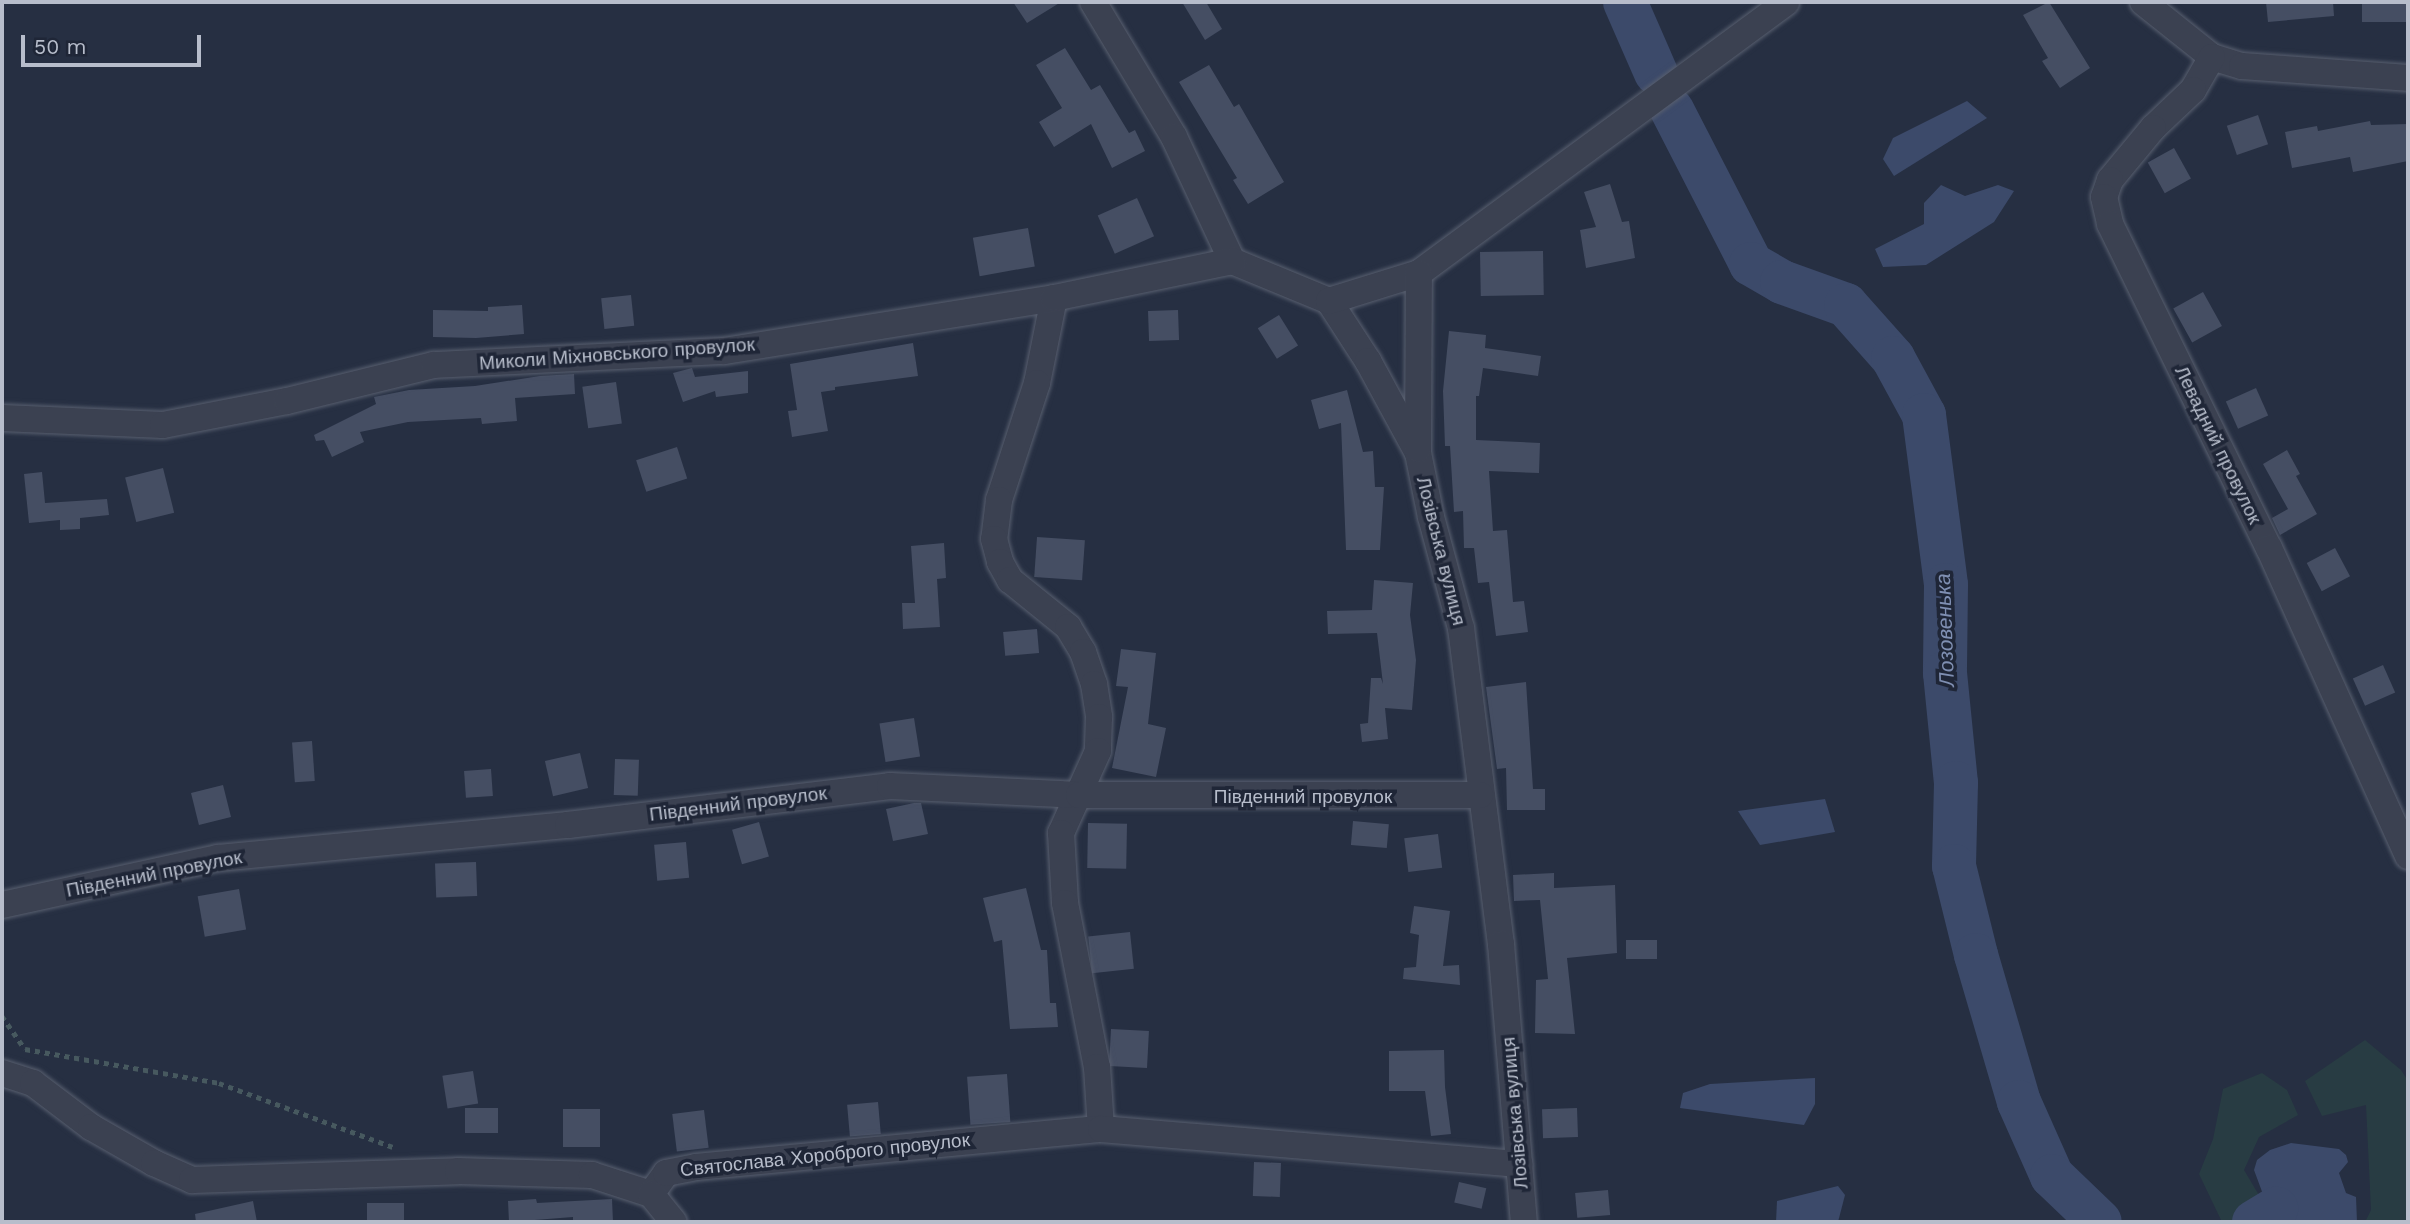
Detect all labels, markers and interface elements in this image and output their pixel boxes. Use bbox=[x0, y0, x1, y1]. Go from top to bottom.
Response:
scale bar bbox=[24, 21, 205, 65]
text: 50 m bbox=[34, 34, 86, 59]
street label: Миколи Міхновського провулок bbox=[478, 333, 756, 375]
street label: Левадний провулок bbox=[2170, 362, 2266, 528]
street label: Лозівська вулиця bbox=[1411, 474, 1471, 628]
water label: Лозовенька bbox=[1930, 573, 1960, 687]
street label: Південний провулок bbox=[648, 782, 828, 826]
street label: Південний провулок bbox=[1214, 786, 1392, 808]
street label: Південний провулок bbox=[64, 846, 244, 902]
street label: Лозівська вулиця bbox=[1497, 1036, 1533, 1190]
street label: Святослава Хороброго провулок bbox=[679, 1128, 971, 1182]

